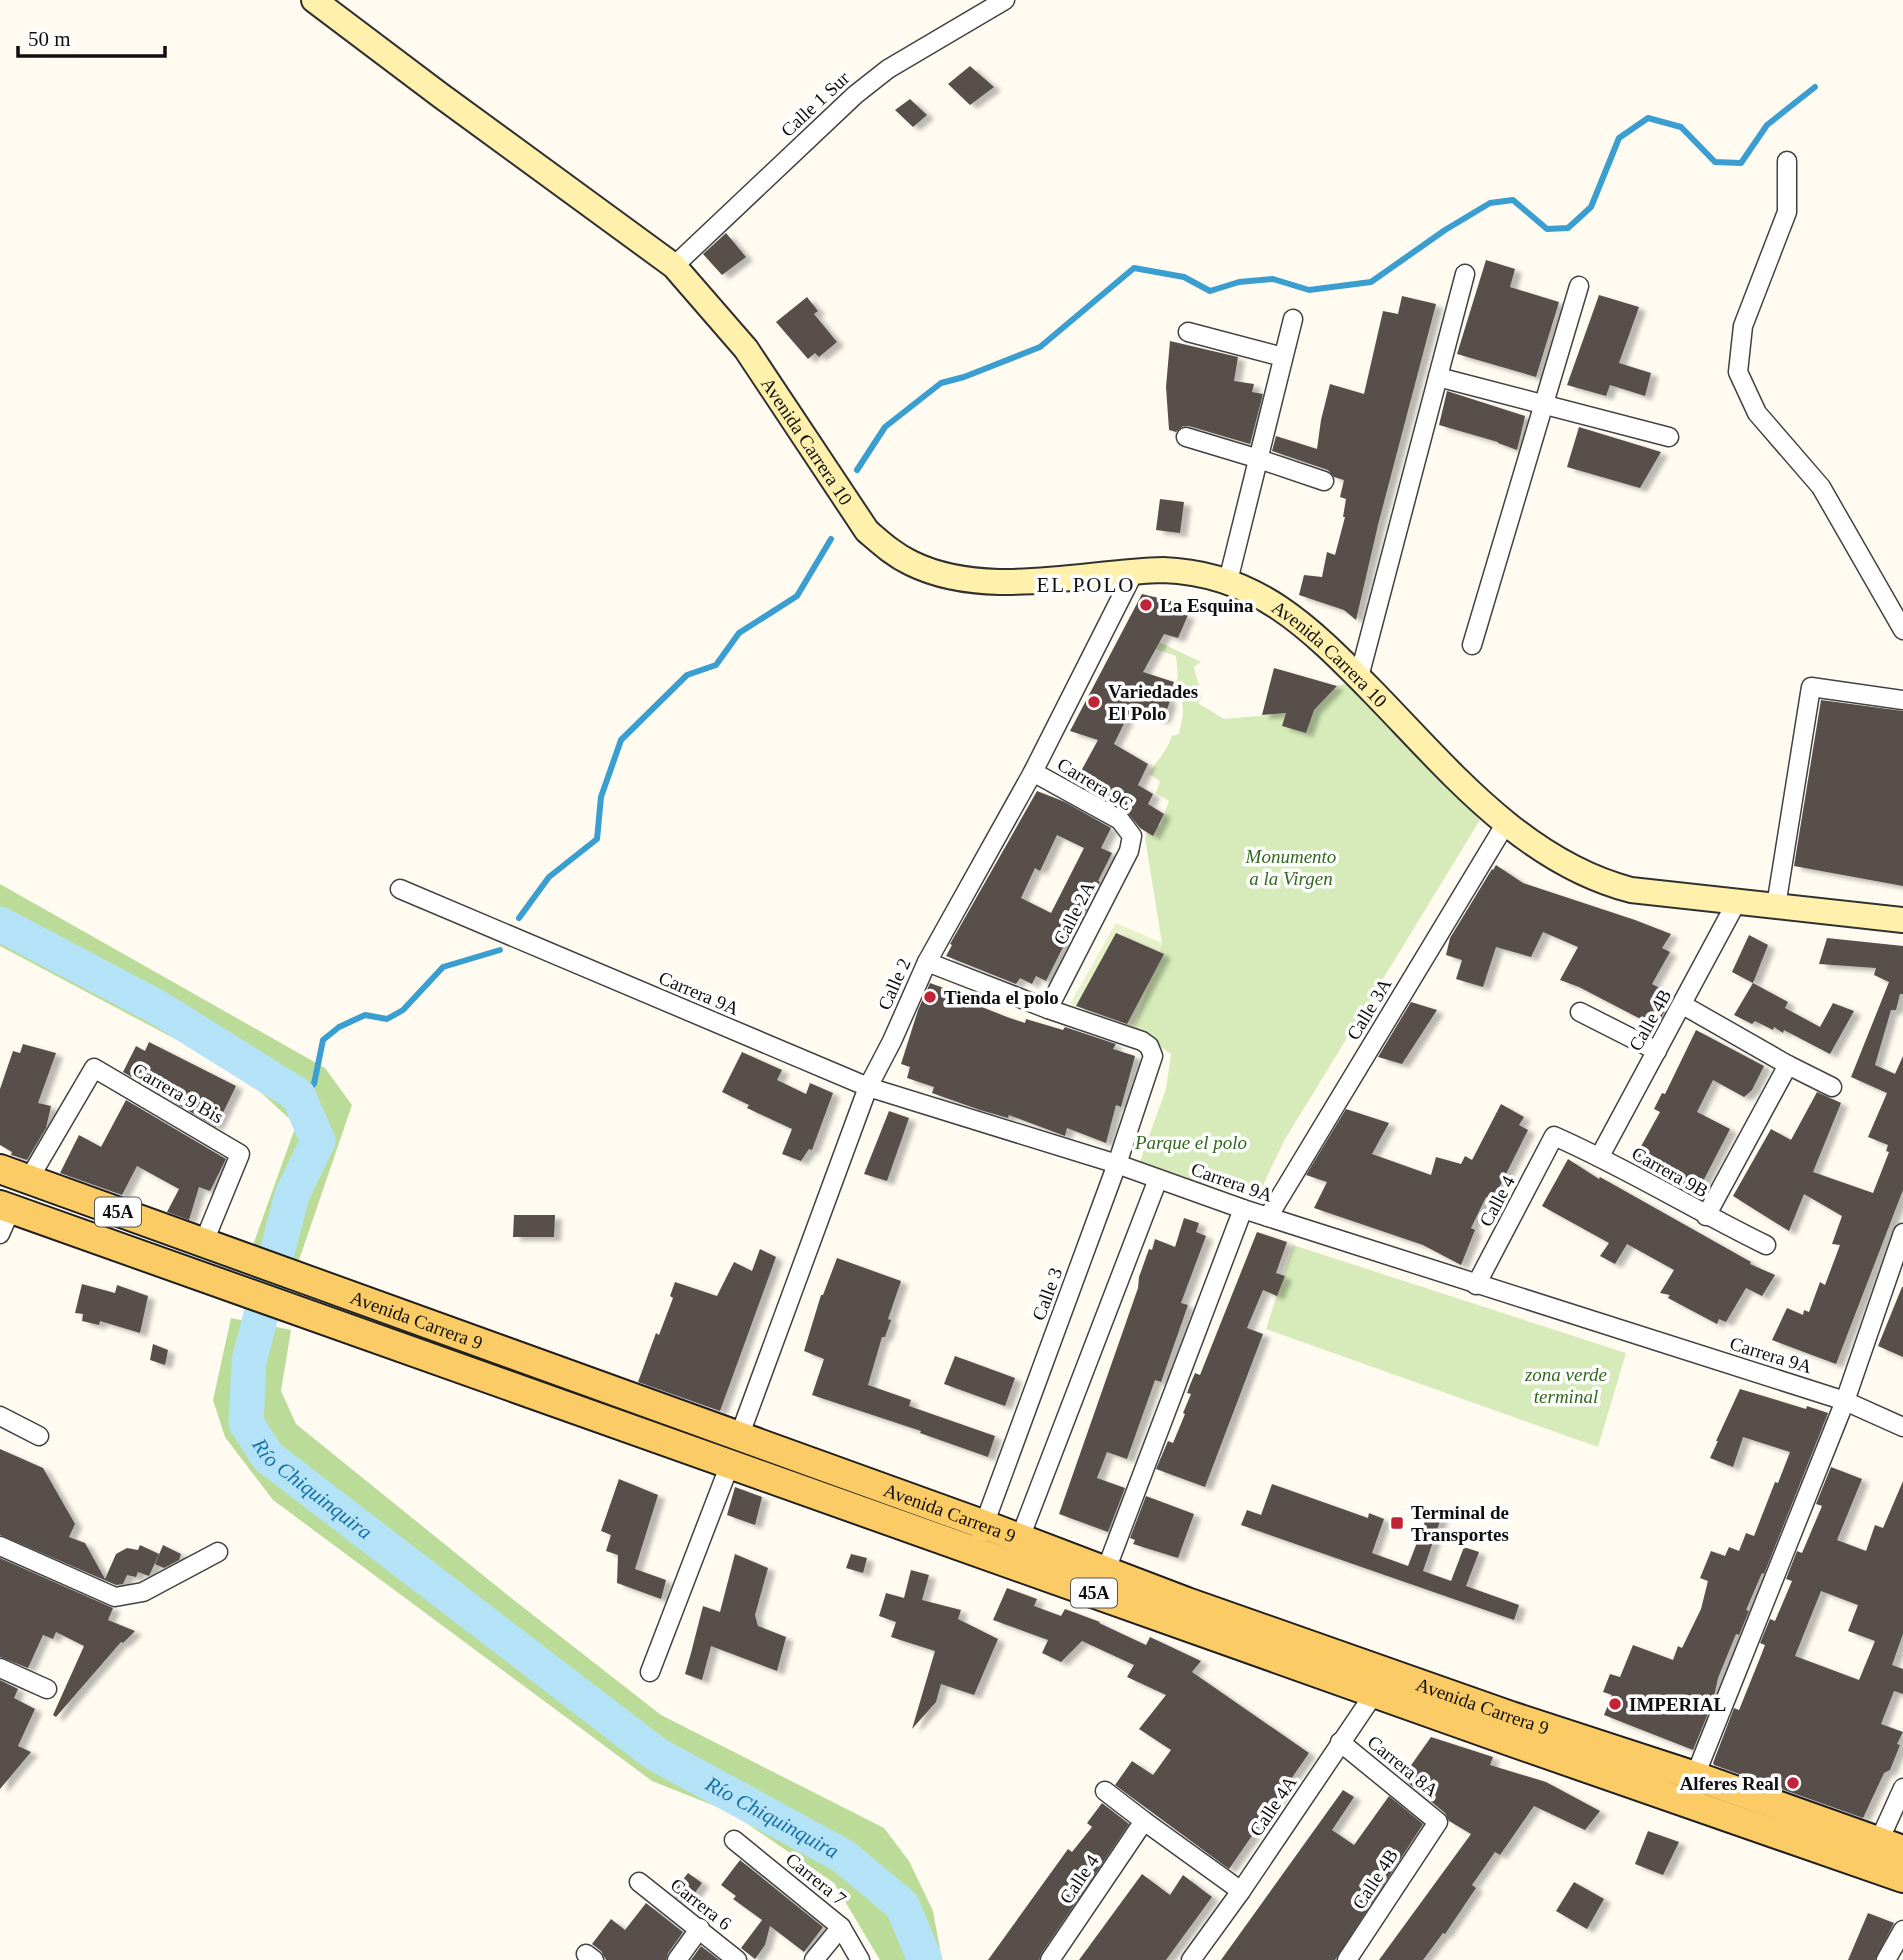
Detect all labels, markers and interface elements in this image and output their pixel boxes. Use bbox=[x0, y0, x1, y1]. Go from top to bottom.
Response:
scale bar bbox=[18, 14, 164, 58]
text: 50 m bbox=[28, 27, 71, 51]
street label: Calle 1 Sur bbox=[777, 67, 854, 141]
street label: Avenida Carrera 10 bbox=[757, 373, 857, 509]
district label: EL POLO bbox=[1037, 573, 1135, 597]
place label: La Esquina bbox=[1160, 595, 1254, 616]
street label: Avenida Carrera 10 bbox=[1268, 596, 1392, 711]
marker: La Esquina bbox=[1138, 597, 1154, 613]
place label: Variedades El Polo bbox=[1108, 681, 1198, 724]
marker: Variedades El Polo bbox=[1086, 694, 1102, 710]
street label: Carrera 9C bbox=[1054, 753, 1136, 815]
park label: Monumento a la Virgen bbox=[1245, 846, 1336, 889]
street label: Calle 2A bbox=[1049, 878, 1099, 948]
street label: Calle 2 bbox=[873, 955, 915, 1013]
street label: Carrera 9A bbox=[656, 967, 742, 1019]
street label: Calle 3A bbox=[1342, 974, 1396, 1044]
street label: Calle 4B bbox=[1625, 986, 1675, 1054]
place label: Tienda el polo bbox=[944, 987, 1059, 1008]
marker: Tienda el polo bbox=[922, 989, 938, 1005]
street label: Carrera 9 Bis bbox=[129, 1059, 227, 1127]
park label: Parque el polo bbox=[1134, 1132, 1247, 1153]
street label: Carrera 9B bbox=[1628, 1142, 1712, 1202]
street label: Carrera 9A bbox=[1188, 1158, 1276, 1206]
street label: Calle 4 bbox=[1475, 1172, 1519, 1230]
road number: 45A bbox=[95, 1198, 141, 1226]
street label: Calle 3 bbox=[1028, 1265, 1066, 1323]
street label: Avenida Carrera 9 bbox=[348, 1286, 486, 1353]
street label: Carrera 9A bbox=[1727, 1333, 1815, 1378]
park label: zona verde terminal bbox=[1524, 1364, 1607, 1407]
water label: Río Chiquinquira bbox=[247, 1433, 377, 1544]
street label: Avenida Carrera 9 bbox=[881, 1479, 1019, 1546]
place label: Terminal de Transportes bbox=[1411, 1502, 1509, 1545]
marker: Terminal de Transportes bbox=[1389, 1515, 1405, 1531]
road number: 45A bbox=[1071, 1578, 1117, 1608]
street label: Avenida Carrera 9 bbox=[1414, 1673, 1552, 1738]
place label: IMPERIAL bbox=[1629, 1694, 1726, 1715]
marker: IMPERIAL bbox=[1607, 1696, 1623, 1712]
street label: Carrera 8A bbox=[1363, 1731, 1443, 1801]
water label: Río Chiquinquira bbox=[701, 1771, 843, 1863]
street label: Calle 4A bbox=[1245, 1772, 1301, 1840]
place label: Alferes Real bbox=[1680, 1773, 1779, 1794]
marker: Alferes Real bbox=[1785, 1775, 1801, 1791]
street label: Calle 4B bbox=[1348, 1845, 1402, 1913]
street label: Carrera 7 bbox=[782, 1848, 850, 1910]
street label: Calle 4 bbox=[1055, 1850, 1103, 1907]
street label: Carrera 6 bbox=[666, 1874, 736, 1934]

